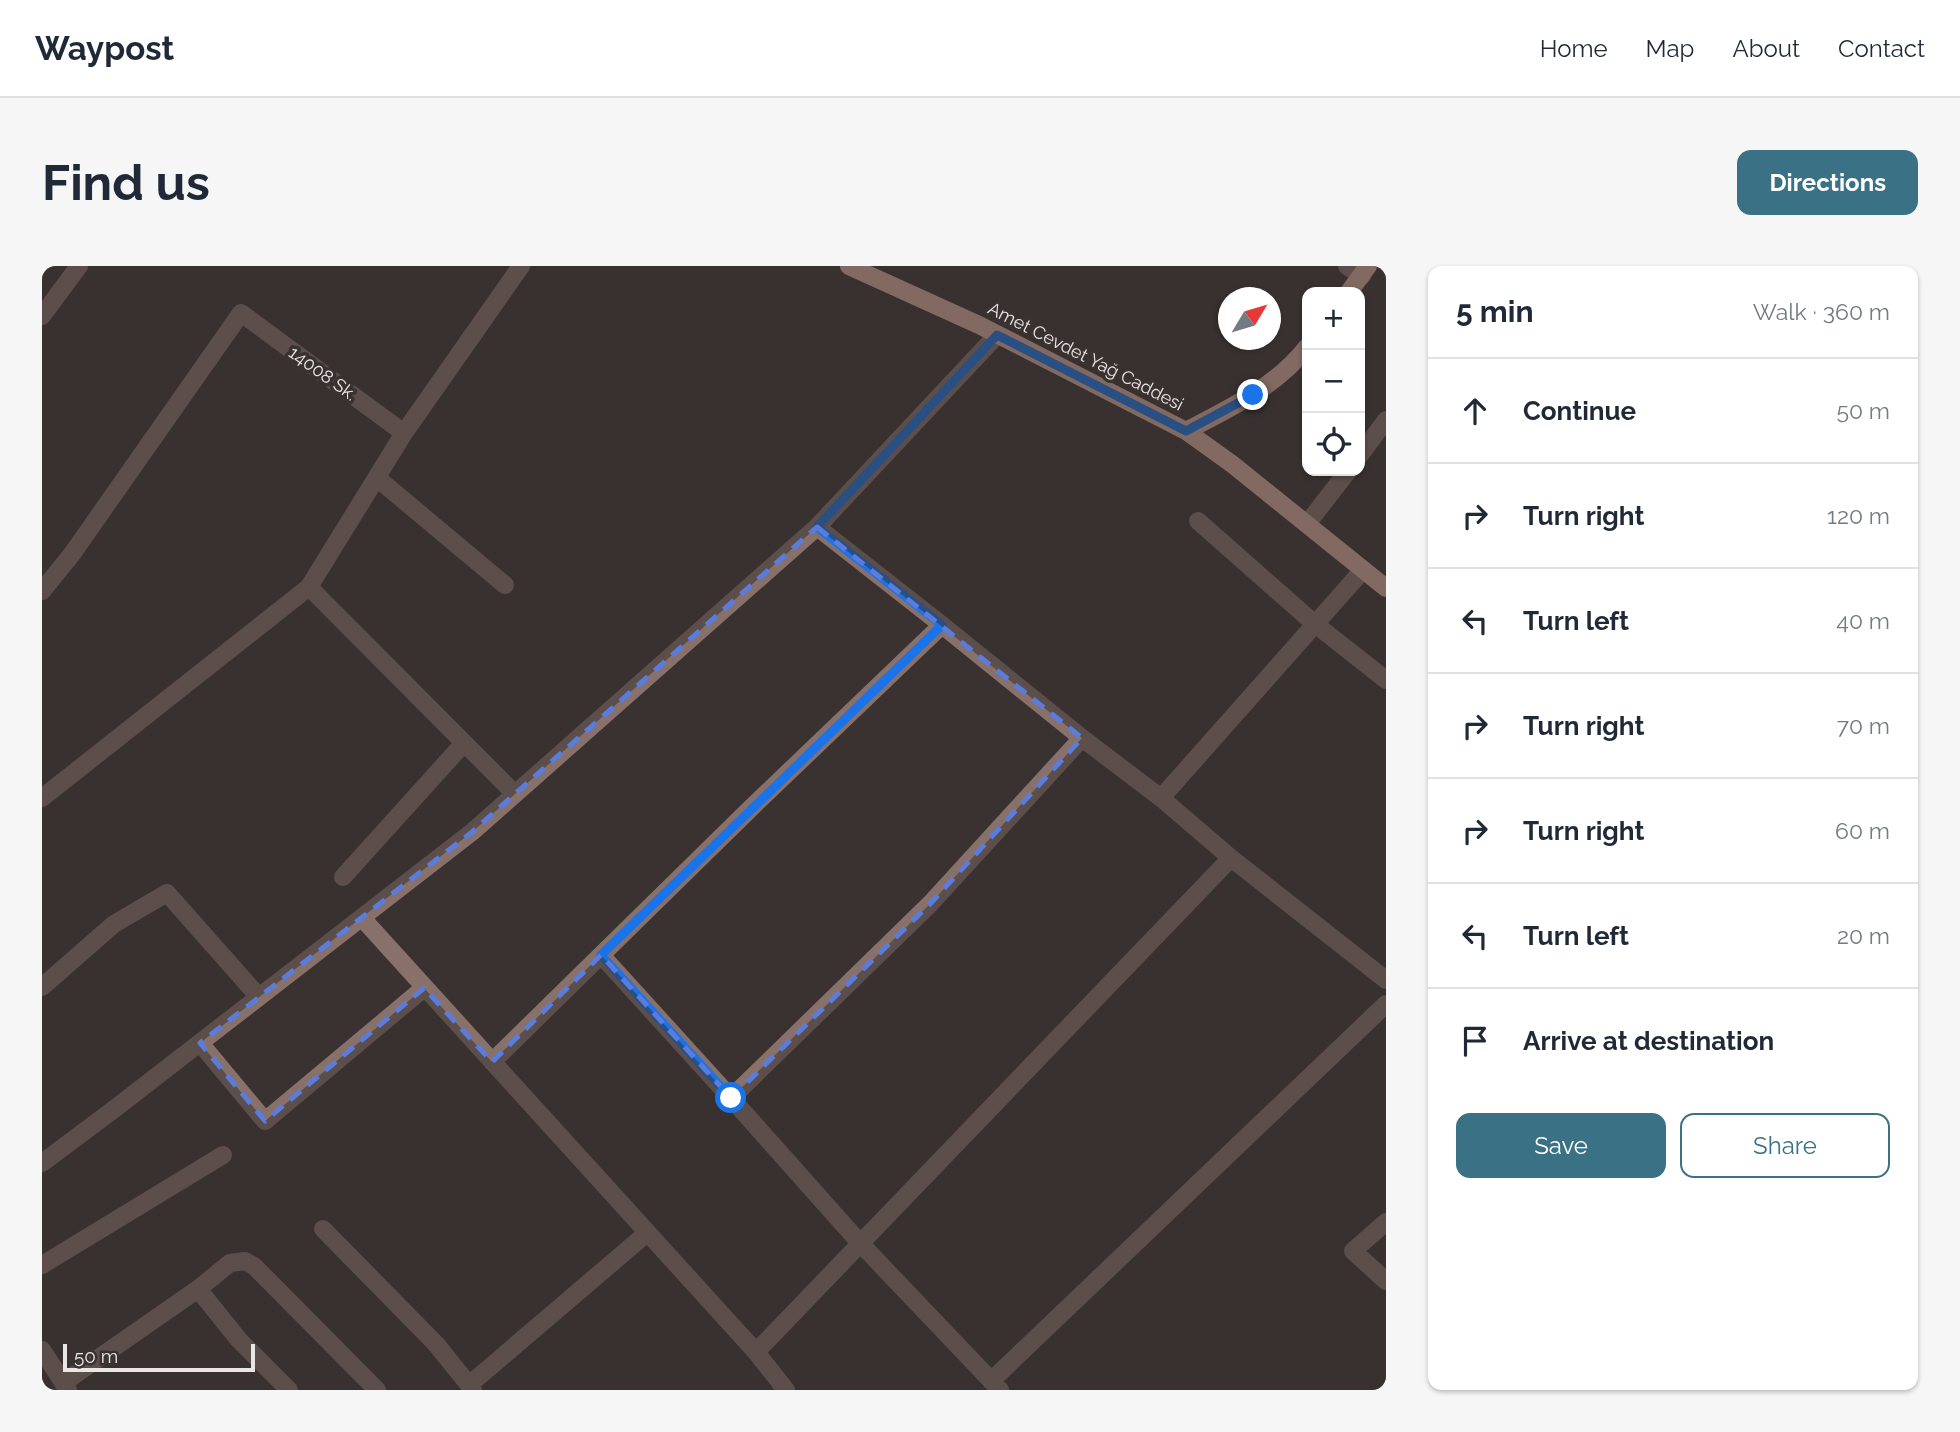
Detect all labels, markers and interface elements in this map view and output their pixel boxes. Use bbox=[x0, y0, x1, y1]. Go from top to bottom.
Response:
text: Waypost bbox=[35, 29, 174, 68]
text: Home bbox=[1540, 34, 1608, 63]
text: Map bbox=[1646, 34, 1694, 63]
text: About bbox=[1732, 34, 1800, 63]
text: Contact bbox=[1838, 34, 1925, 63]
button: Directions bbox=[1737, 150, 1918, 215]
text: Find us bbox=[42, 154, 210, 211]
north arrow bbox=[1218, 287, 1281, 350]
map controls bbox=[1302, 287, 1365, 476]
button: + bbox=[1302, 287, 1365, 350]
text: 5 min bbox=[1456, 294, 1534, 329]
street label: Amet Cevdet Yağ Caddesi bbox=[985, 297, 1187, 415]
text: Walk · 360 m bbox=[1753, 298, 1890, 325]
street label: 14008 Sk. bbox=[285, 341, 361, 405]
button: − bbox=[1302, 350, 1365, 413]
route end bbox=[1237, 379, 1268, 410]
icon: ahead bbox=[1456, 392, 1494, 430]
text: Continue bbox=[1523, 396, 1636, 426]
text: 50 m bbox=[1836, 397, 1890, 424]
button: locate bbox=[1302, 413, 1365, 476]
icon: right bbox=[1456, 497, 1494, 535]
text: Turn right bbox=[1523, 501, 1644, 531]
text: 120 m bbox=[1827, 502, 1890, 529]
icon: left bbox=[1456, 602, 1494, 640]
text: Turn left bbox=[1523, 606, 1629, 636]
text: 40 m bbox=[1836, 607, 1890, 634]
icon: right bbox=[1456, 707, 1494, 745]
text: Turn right bbox=[1523, 711, 1644, 741]
text: 70 m bbox=[1837, 712, 1890, 739]
icon: right bbox=[1456, 812, 1494, 850]
text: Turn right bbox=[1523, 816, 1644, 846]
text: 60 m bbox=[1835, 817, 1890, 844]
icon: left bbox=[1456, 917, 1494, 955]
text: Turn left bbox=[1523, 921, 1629, 951]
text: 20 m bbox=[1837, 922, 1890, 949]
icon: arrive bbox=[1456, 1022, 1494, 1060]
text: Arrive at destination bbox=[1523, 1026, 1774, 1056]
route start bbox=[715, 1082, 746, 1113]
button: Save bbox=[1456, 1113, 1666, 1178]
button: Share bbox=[1680, 1113, 1890, 1178]
scale bar bbox=[63, 1341, 256, 1373]
text: 50 m bbox=[74, 1345, 118, 1367]

